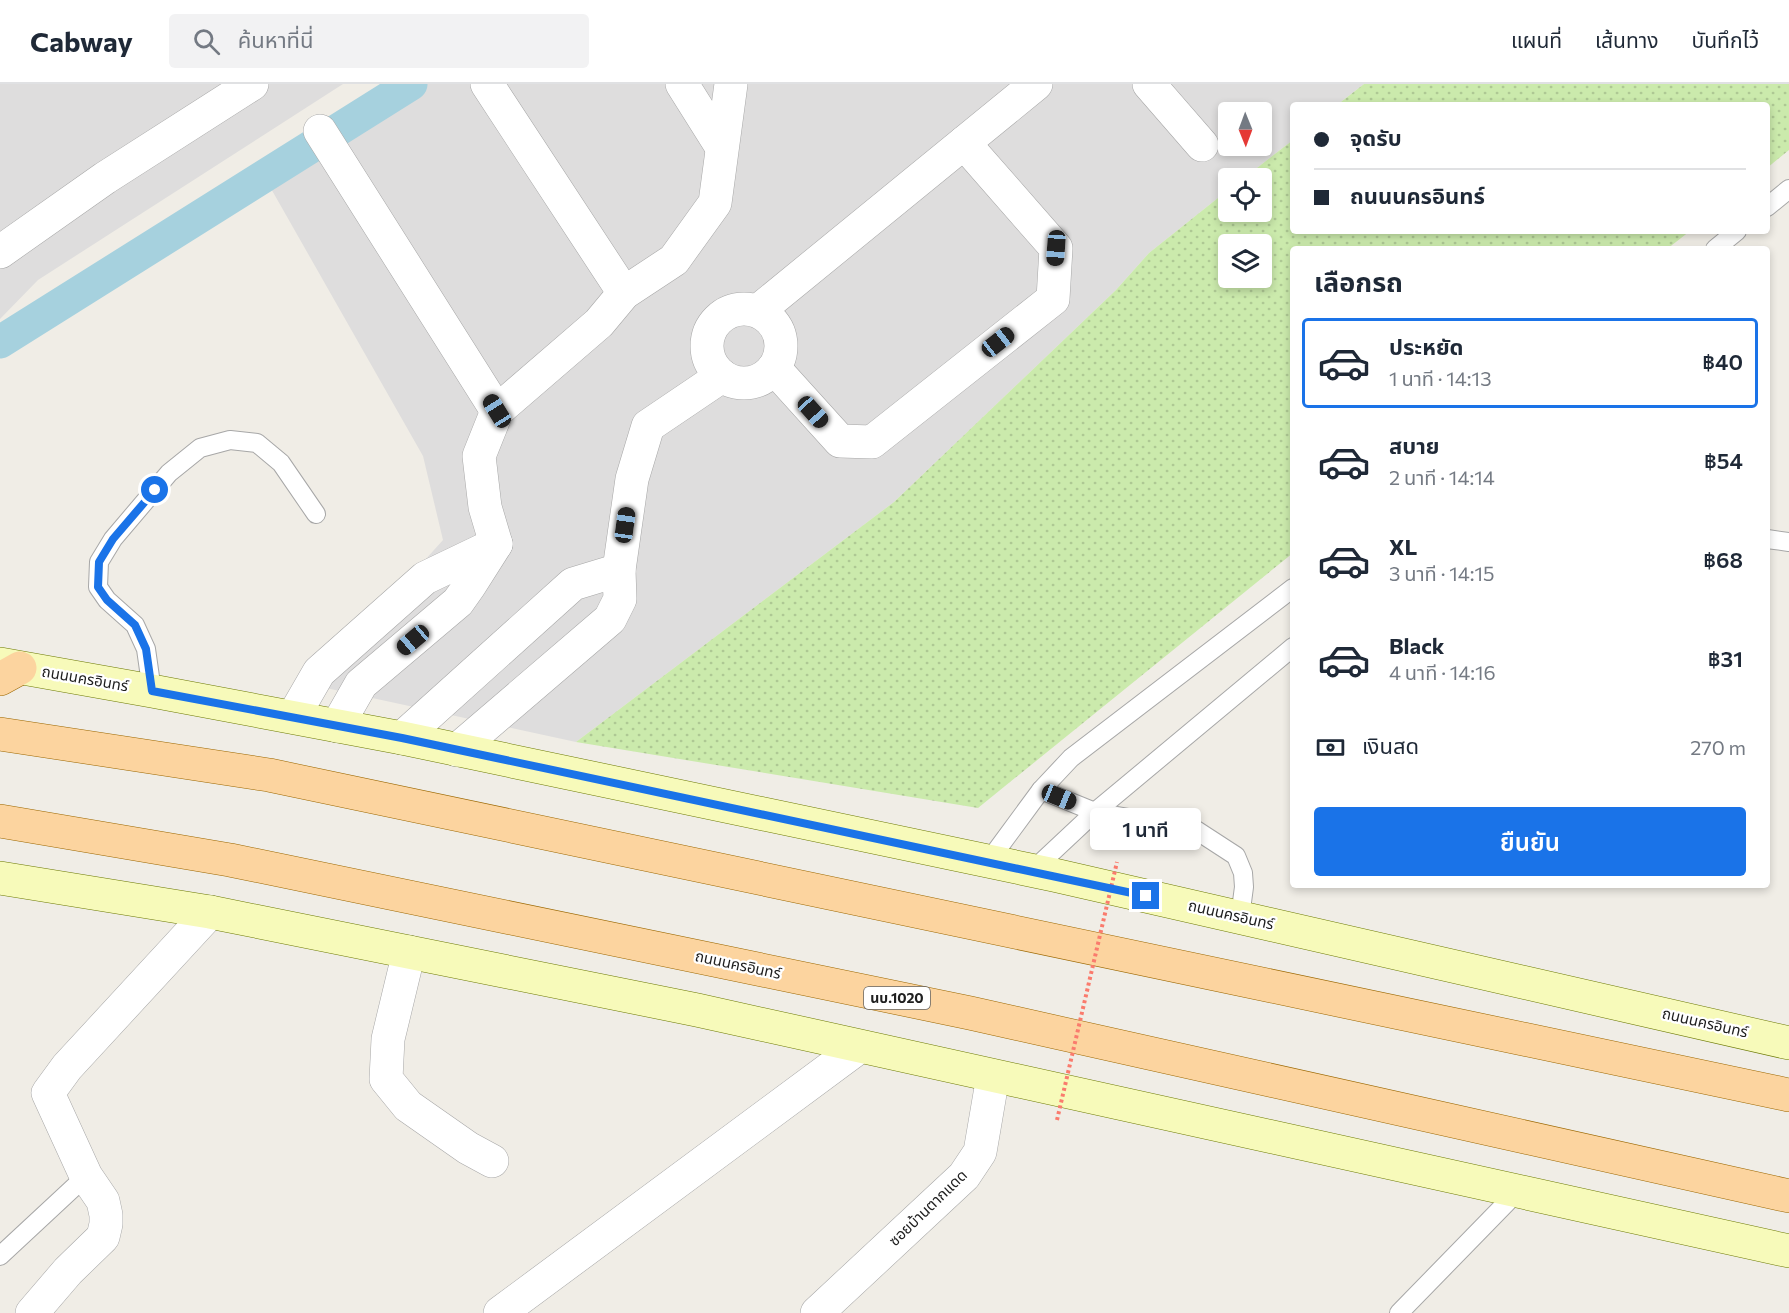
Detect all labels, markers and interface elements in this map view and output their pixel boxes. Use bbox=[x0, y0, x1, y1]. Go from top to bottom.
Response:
search box bbox=[169, 14, 589, 68]
text: Cabway bbox=[30, 24, 133, 58]
icon: search bbox=[190, 25, 223, 58]
text: ค้นหาที่นี่ bbox=[238, 26, 314, 53]
text: แผนที่ bbox=[1511, 27, 1562, 52]
text: เส้นทาง bbox=[1595, 27, 1659, 52]
text: บันทึกไว้ bbox=[1692, 27, 1759, 52]
north arrow bbox=[1218, 102, 1272, 156]
map controls bbox=[1218, 102, 1272, 288]
text: จุดรับ bbox=[1350, 124, 1402, 151]
button: locate bbox=[1218, 168, 1272, 222]
text: ถนนนครอินทร์ bbox=[1350, 182, 1485, 209]
car bbox=[1046, 229, 1066, 267]
button: layers bbox=[1218, 234, 1272, 288]
text: เลือกรถ bbox=[1314, 265, 1403, 298]
car bbox=[978, 324, 1018, 360]
text: ประหยัด bbox=[1389, 333, 1464, 360]
icon: car bbox=[1317, 336, 1371, 390]
text: ฿40 bbox=[1702, 348, 1743, 375]
text: 1 นาที · 14:13 bbox=[1389, 366, 1492, 390]
car bbox=[480, 391, 514, 431]
car bbox=[794, 393, 832, 431]
text: สบาย bbox=[1389, 432, 1439, 459]
icon: car bbox=[1317, 435, 1371, 489]
text: ฿54 bbox=[1704, 447, 1743, 474]
text: 2 นาที · 14:14 bbox=[1389, 465, 1495, 489]
route start bbox=[141, 476, 168, 503]
car bbox=[614, 506, 636, 544]
text: XL bbox=[1389, 533, 1417, 560]
icon: car bbox=[1317, 534, 1371, 588]
text: ฿68 bbox=[1703, 546, 1743, 573]
text: 3 นาที · 14:15 bbox=[1389, 561, 1495, 585]
car bbox=[393, 622, 433, 658]
text: Black bbox=[1389, 632, 1444, 659]
icon: car bbox=[1317, 633, 1371, 687]
text: ฿31 bbox=[1708, 645, 1743, 672]
text: 4 นาที · 14:16 bbox=[1389, 660, 1496, 684]
street label: ถนนนครอินทร์ bbox=[41, 662, 130, 695]
icon: cash bbox=[1314, 731, 1347, 764]
text: เงินสด bbox=[1362, 732, 1419, 759]
text: 270 m bbox=[1690, 735, 1746, 759]
car bbox=[1039, 782, 1079, 812]
button: ยืนยัน bbox=[1314, 807, 1746, 876]
callout: 1 นาที bbox=[1090, 809, 1202, 851]
text: 1 นาที bbox=[1122, 817, 1169, 841]
route end bbox=[1132, 882, 1159, 909]
street label: ถนนนครอินทร์ bbox=[1187, 895, 1277, 933]
street label: ถนนนครอินทร์ bbox=[694, 946, 784, 982]
road number: นบ.1020 bbox=[864, 987, 930, 1009]
street label: ถนนนครอินทร์ bbox=[1661, 1003, 1751, 1041]
street label: ซอยบ้านตากแดด bbox=[884, 1165, 970, 1249]

